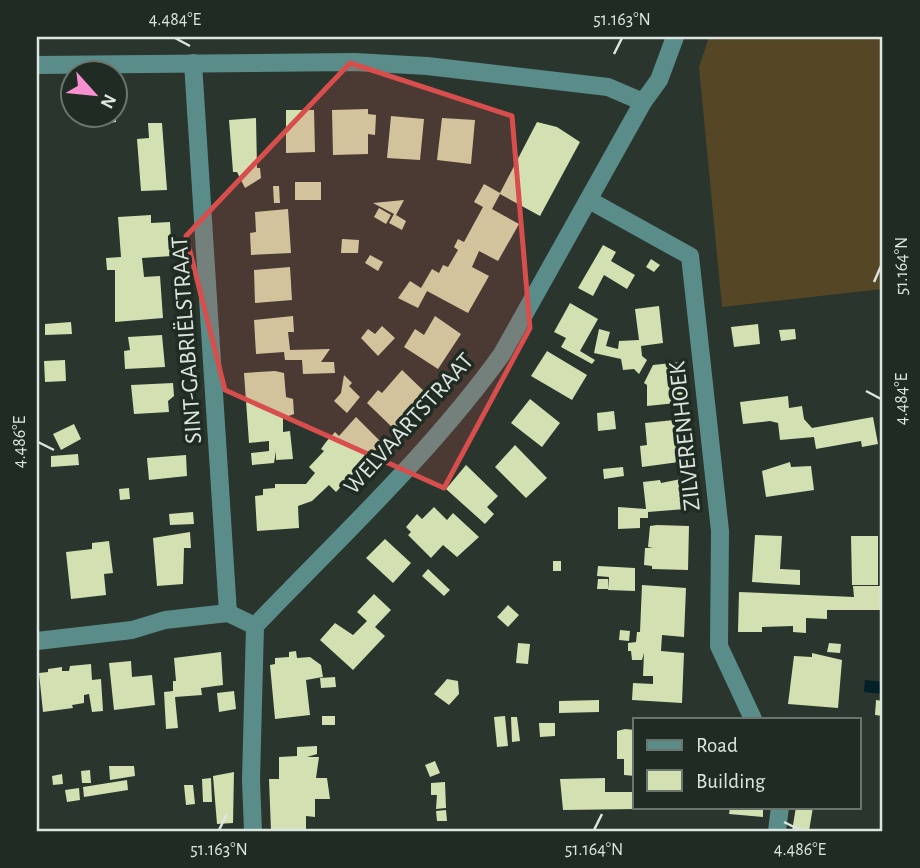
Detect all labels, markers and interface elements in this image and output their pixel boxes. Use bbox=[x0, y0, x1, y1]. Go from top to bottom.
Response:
text: 4.484°E bbox=[149, 11, 202, 29]
text: 51.163°N bbox=[593, 11, 651, 29]
north arrow bbox=[60, 60, 130, 130]
text: N bbox=[96, 91, 119, 111]
street label: SINT-GABRIËLSTRAAT bbox=[167, 235, 206, 445]
text: 51.164°N bbox=[893, 237, 911, 295]
street label: WELVAARTSTRAAT bbox=[340, 349, 478, 499]
street label: ZILVERENHOEK bbox=[665, 359, 705, 512]
text: 4.484°E bbox=[893, 372, 911, 425]
text: 4.486°E bbox=[11, 415, 29, 468]
legend bbox=[633, 718, 860, 808]
text: Road bbox=[696, 735, 738, 756]
text: Building bbox=[696, 771, 766, 792]
text: 51.163°N bbox=[190, 841, 248, 859]
text: 51.164°N bbox=[565, 841, 623, 859]
text: 4.486°E bbox=[774, 841, 827, 859]

